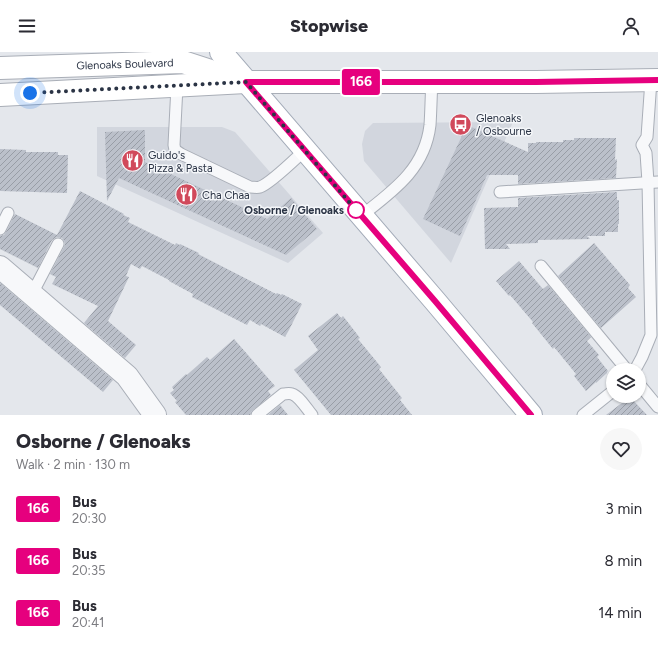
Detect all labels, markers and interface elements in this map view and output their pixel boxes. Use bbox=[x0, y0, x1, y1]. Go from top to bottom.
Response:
icon: menu bbox=[16, 15, 38, 37]
text: Stopwise bbox=[290, 15, 368, 37]
icon: person bbox=[620, 15, 642, 37]
street label: Glenoaks Boulevard bbox=[76, 56, 174, 72]
line badge: 166 bbox=[338, 69, 384, 95]
text: 166 bbox=[350, 73, 372, 90]
your location bbox=[20, 83, 40, 103]
bus stop icon: Glenoaks / Osbourne bbox=[448, 111, 474, 137]
place label: Glenoaks / Osbourne bbox=[476, 112, 531, 138]
restaurant icon: Guido's Pizza & Pasta bbox=[119, 148, 145, 174]
place label: Guido's Pizza & Pasta bbox=[148, 149, 213, 175]
restaurant icon: Cha Chaa bbox=[173, 182, 199, 208]
place label: Cha Chaa bbox=[202, 189, 250, 202]
marker: Osborne / Glenoaks bbox=[347, 201, 365, 219]
place label: Osborne / Glenoaks bbox=[244, 204, 344, 217]
map controls bbox=[606, 363, 646, 403]
button: layers bbox=[606, 363, 646, 403]
button: heart bbox=[600, 428, 642, 470]
text: Osborne / Glenoaks bbox=[16, 430, 191, 453]
text: Walk · 2 min · 130 m bbox=[16, 457, 130, 472]
text: Bus bbox=[72, 493, 97, 511]
text: 166 bbox=[27, 500, 49, 517]
text: 3 min bbox=[606, 500, 642, 518]
text: 20:30 bbox=[72, 511, 106, 526]
text: Bus bbox=[72, 545, 97, 563]
text: 166 bbox=[27, 552, 49, 569]
text: 8 min bbox=[604, 552, 642, 570]
text: 20:35 bbox=[72, 563, 105, 578]
text: Bus bbox=[72, 597, 97, 615]
text: 166 bbox=[27, 604, 49, 621]
text: 14 min bbox=[598, 604, 642, 622]
text: 20:41 bbox=[72, 615, 104, 630]

